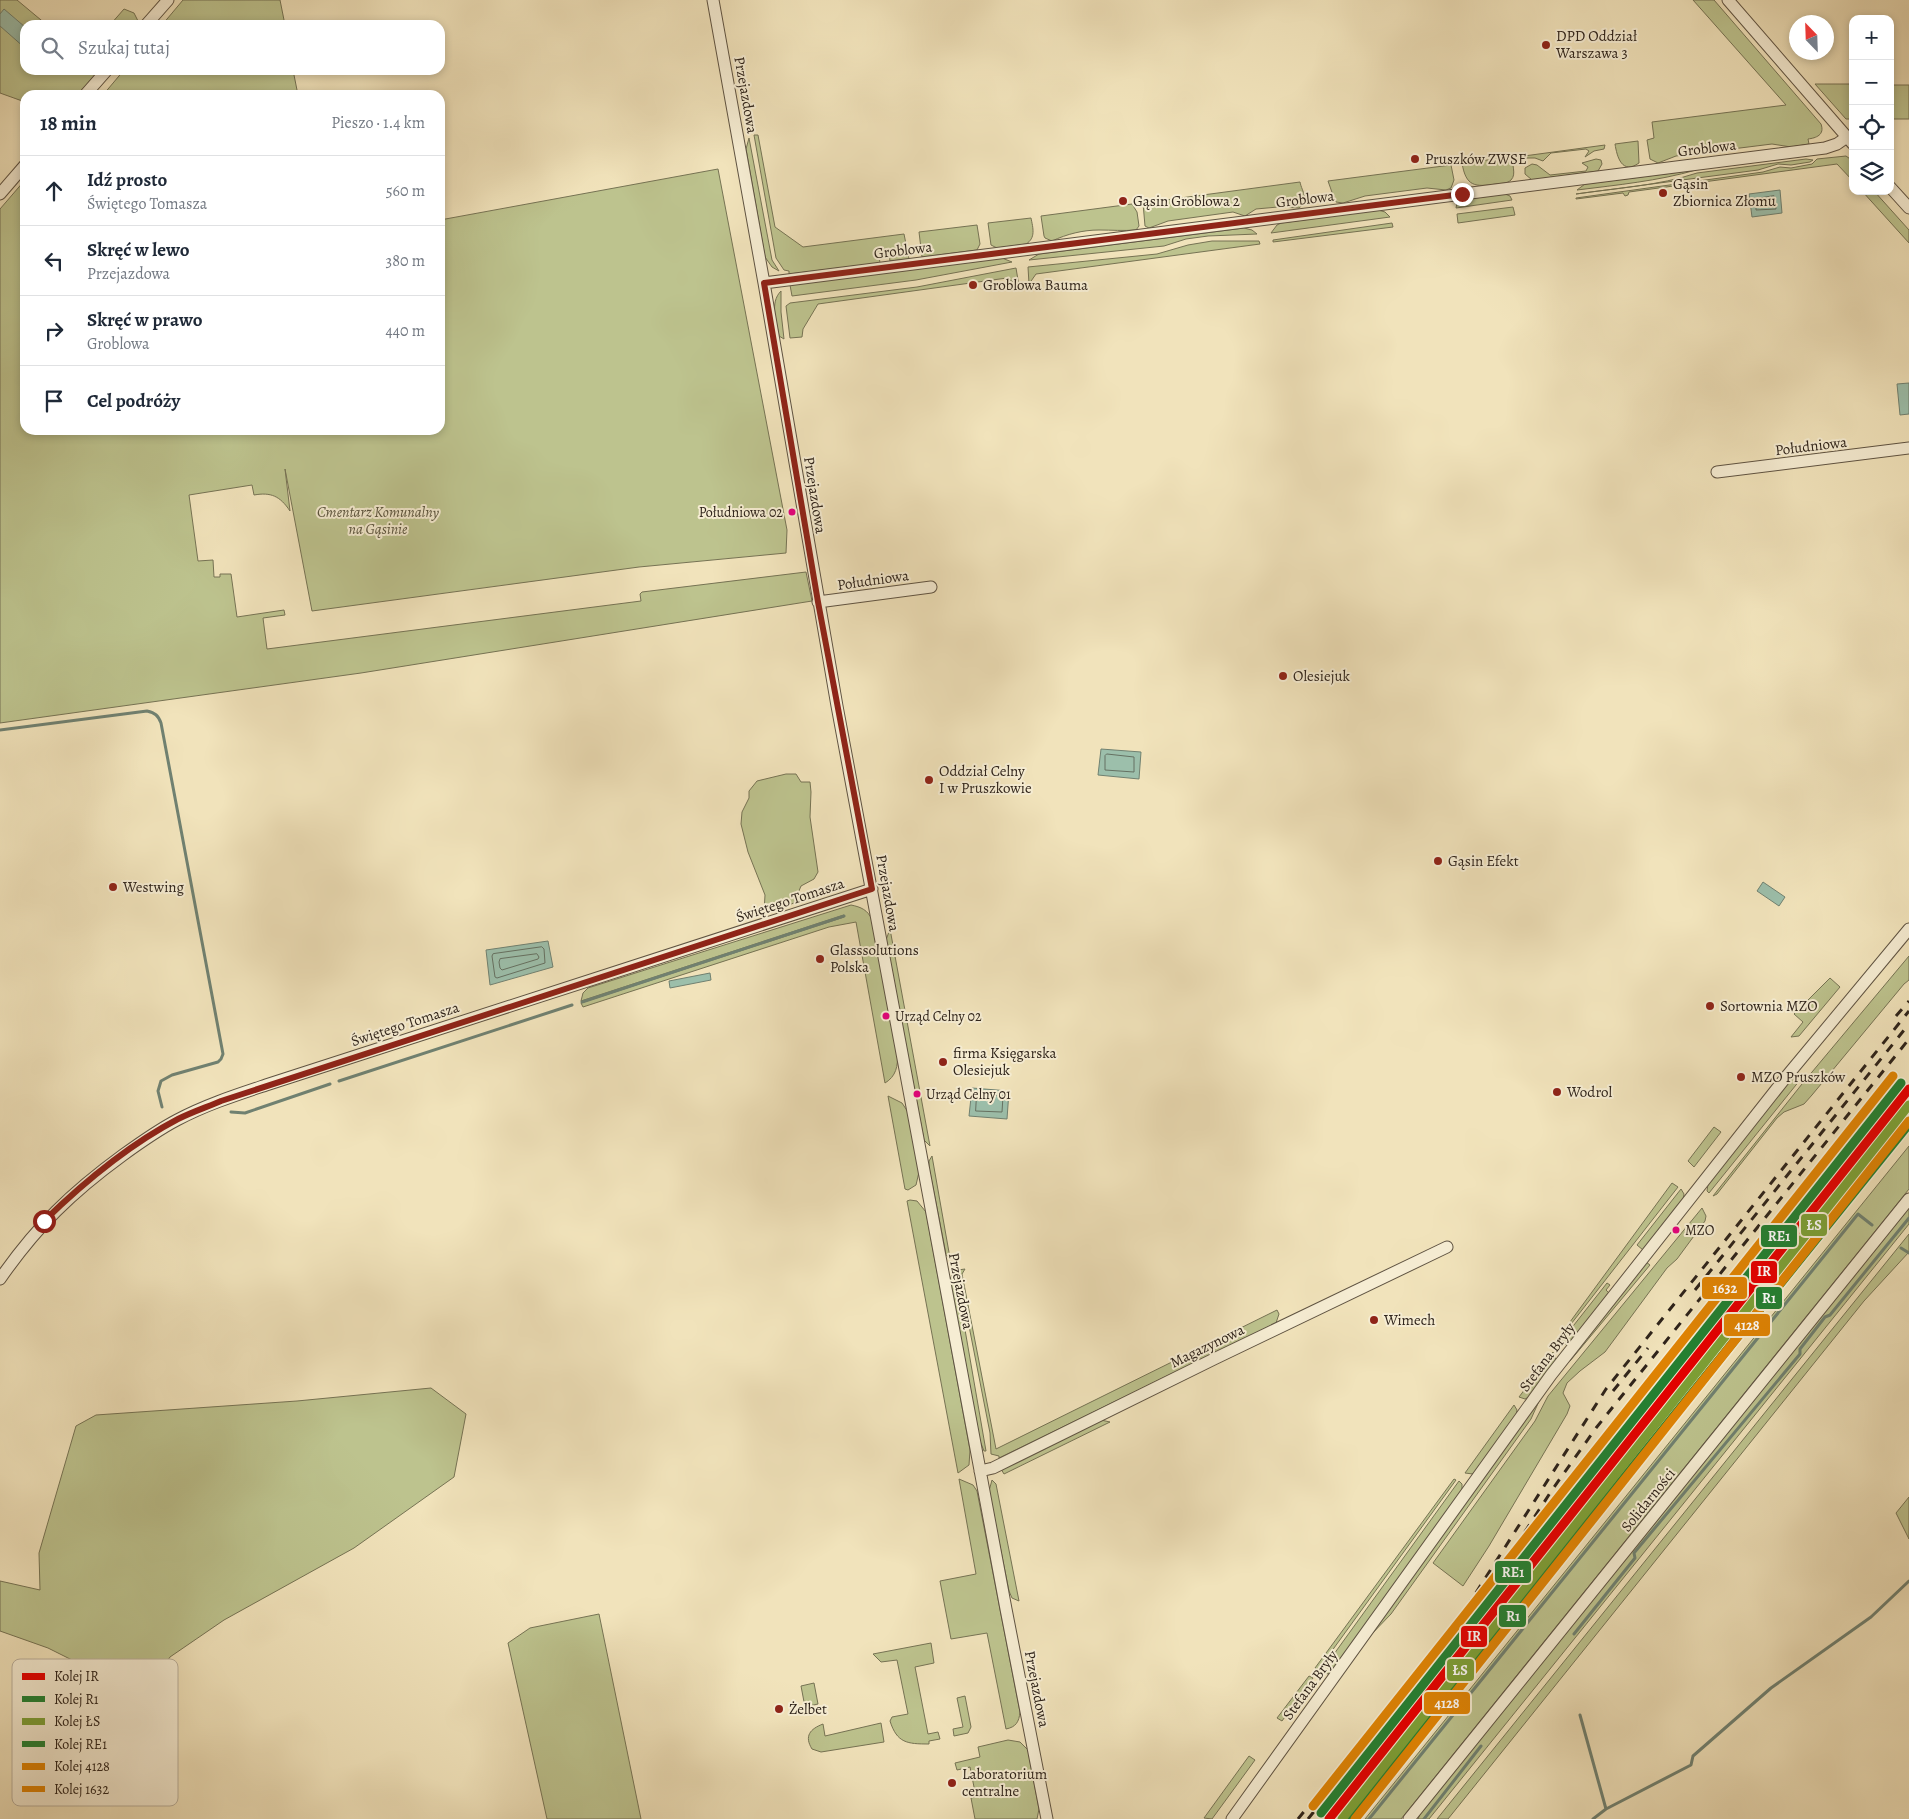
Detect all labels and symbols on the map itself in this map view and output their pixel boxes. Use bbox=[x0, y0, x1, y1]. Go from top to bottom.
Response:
north arrow bbox=[1789, 15, 1834, 60]
place label: DPD Oddział Warszawa 3 bbox=[1555, 26, 1637, 63]
marker: DPD Oddział Warszawa 3 bbox=[1540, 39, 1552, 51]
street label: Przejazdowa bbox=[729, 55, 763, 135]
street label: Groblowa bbox=[1677, 135, 1737, 161]
place label: Pruszków ZWSE bbox=[1425, 149, 1527, 169]
marker: Pruszków ZWSE bbox=[1409, 153, 1421, 165]
place label: Gąsin Zbiornica Złomu bbox=[1673, 174, 1777, 211]
route end bbox=[1451, 183, 1474, 206]
street label: Groblowa bbox=[1275, 186, 1335, 212]
marker: Gąsin Zbiornica Złomu bbox=[1657, 187, 1669, 199]
place label: Gąsin Groblowa 2 bbox=[1133, 191, 1240, 211]
marker: Gąsin Groblowa 2 bbox=[1117, 195, 1129, 207]
street label: Groblowa bbox=[873, 237, 933, 263]
place label: Groblowa Bauma bbox=[983, 275, 1088, 295]
marker: Groblowa Bauma bbox=[967, 279, 979, 291]
street label: Południowa bbox=[1774, 432, 1848, 460]
street label: Przejazdowa bbox=[799, 455, 831, 535]
park label: Cmentarz Komunalny na Gąsinie bbox=[317, 502, 440, 539]
place label: Południowa 02 bbox=[699, 503, 783, 522]
marker: Południowa 02 bbox=[787, 507, 797, 517]
street label: Południowa bbox=[836, 565, 910, 595]
place label: Olesiejuk bbox=[1293, 666, 1351, 686]
marker: Olesiejuk bbox=[1277, 670, 1289, 682]
place label: Oddział Celny I w Pruszkowie bbox=[939, 761, 1032, 798]
marker: Oddział Celny I w Pruszkowie bbox=[923, 774, 935, 786]
place label: Gąsin Efekt bbox=[1448, 851, 1519, 871]
street label: Przejazdowa bbox=[871, 853, 905, 933]
marker: Gąsin Efekt bbox=[1432, 855, 1444, 867]
street label: Świętego Tomasza bbox=[733, 873, 847, 927]
place label: Westwing bbox=[122, 877, 185, 897]
marker: Westwing bbox=[107, 881, 119, 893]
place label: Glasssolutions Polska bbox=[830, 940, 919, 977]
marker: Glasssolutions Polska bbox=[814, 953, 826, 965]
place label: Sortownia MZO bbox=[1720, 996, 1818, 1016]
street label: Świętego Tomasza bbox=[348, 997, 462, 1051]
marker: Sortownia MZO bbox=[1704, 1000, 1716, 1012]
place label: Urząd Celny 02 bbox=[895, 1007, 982, 1026]
marker: Urząd Celny 02 bbox=[881, 1011, 891, 1021]
place label: firma Księgarska Olesiejuk bbox=[953, 1043, 1056, 1080]
marker: firma Księgarska Olesiejuk bbox=[937, 1056, 949, 1068]
place label: MZO Pruszków bbox=[1751, 1067, 1846, 1087]
marker: MZO Pruszków bbox=[1735, 1071, 1747, 1083]
place label: Wodrol bbox=[1566, 1082, 1612, 1102]
place label: Urząd Celny 01 bbox=[926, 1085, 1011, 1104]
marker: Wodrol bbox=[1551, 1086, 1563, 1098]
marker: Urząd Celny 01 bbox=[912, 1089, 922, 1099]
route start bbox=[33, 1210, 56, 1233]
line badge: ŁS bbox=[1800, 1213, 1828, 1237]
text: ŁS bbox=[1806, 1216, 1822, 1235]
place label: MZO bbox=[1685, 1221, 1715, 1240]
line badge: RE1 bbox=[1760, 1224, 1798, 1248]
marker: MZO bbox=[1671, 1225, 1681, 1235]
text: RE1 bbox=[1768, 1227, 1790, 1246]
street label: Przejazdowa bbox=[944, 1251, 978, 1331]
line badge: IR bbox=[1750, 1260, 1778, 1284]
text: IR bbox=[1757, 1262, 1771, 1281]
line badge: 1632 bbox=[1701, 1276, 1748, 1300]
text: 1632 bbox=[1713, 1279, 1737, 1298]
line badge: R1 bbox=[1755, 1286, 1783, 1310]
text: R1 bbox=[1762, 1289, 1776, 1308]
place label: Wimech bbox=[1383, 1310, 1435, 1330]
line badge: 4128 bbox=[1723, 1313, 1771, 1337]
marker: Wimech bbox=[1368, 1314, 1380, 1326]
text: 4128 bbox=[1734, 1316, 1760, 1335]
street label: Stefana Bryły bbox=[1514, 1318, 1580, 1396]
street label: Magazynowa bbox=[1167, 1319, 1247, 1373]
street label: Solidarności bbox=[1616, 1464, 1680, 1536]
line badge: RE1 bbox=[1494, 1560, 1532, 1584]
text: RE1 bbox=[1502, 1563, 1524, 1582]
line badge: R1 bbox=[1498, 1604, 1527, 1628]
text: R1 bbox=[1506, 1607, 1520, 1626]
line badge: IR bbox=[1460, 1625, 1488, 1648]
text: IR bbox=[1467, 1627, 1481, 1646]
street label: Stefana Bryły bbox=[1278, 1646, 1342, 1724]
street label: Przejazdowa bbox=[1020, 1649, 1054, 1729]
line badge: ŁS bbox=[1446, 1658, 1475, 1682]
legend bbox=[12, 1659, 178, 1806]
text: ŁS bbox=[1452, 1661, 1468, 1680]
text: Kolej IR bbox=[54, 1667, 99, 1686]
text: Kolej R1 bbox=[54, 1690, 99, 1709]
line badge: 4128 bbox=[1423, 1691, 1471, 1715]
text: 4128 bbox=[1434, 1694, 1460, 1713]
place label: Żelbet bbox=[789, 1699, 827, 1719]
marker: Żelbet bbox=[773, 1703, 785, 1715]
text: Kolej ŁS bbox=[54, 1712, 100, 1731]
text: Kolej RE1 bbox=[54, 1735, 107, 1754]
text: Kolej 4128 bbox=[54, 1757, 110, 1776]
place label: Laboratorium centralne bbox=[962, 1764, 1048, 1801]
marker: Laboratorium centralne bbox=[946, 1777, 958, 1789]
text: Kolej 1632 bbox=[54, 1780, 109, 1799]

